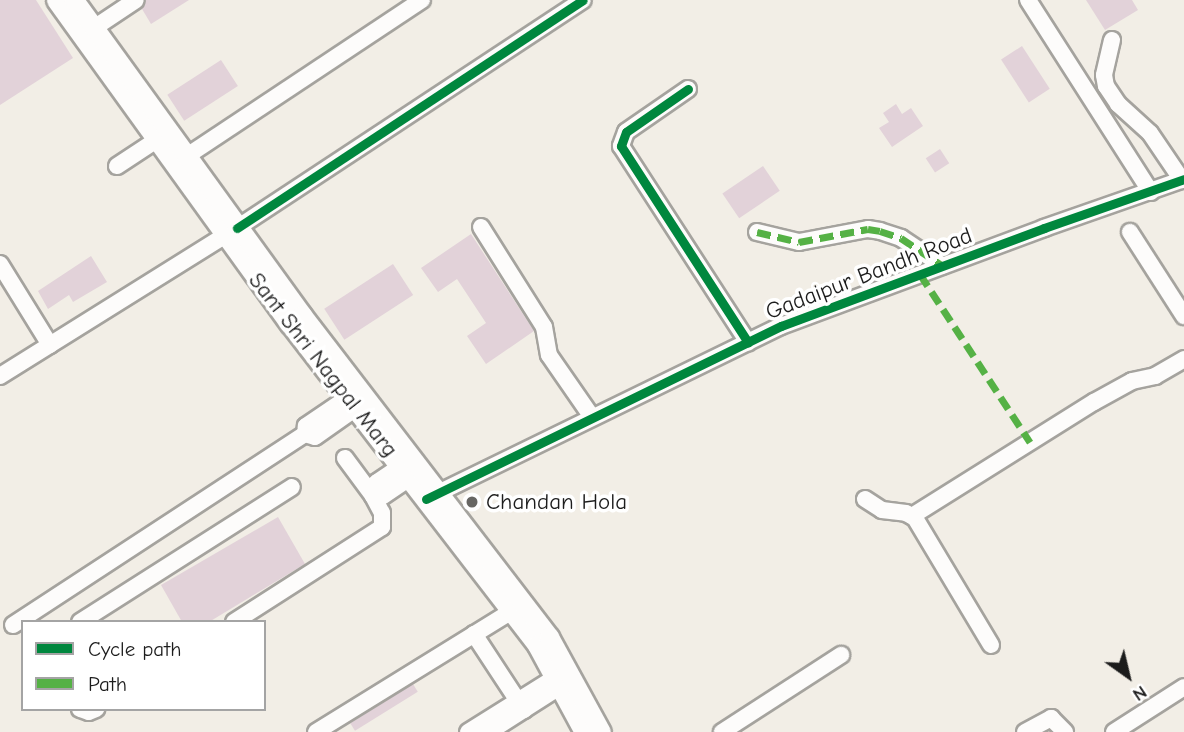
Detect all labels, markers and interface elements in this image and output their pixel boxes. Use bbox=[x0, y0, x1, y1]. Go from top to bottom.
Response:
street label: Gadaipur Bandh Road bbox=[762, 222, 976, 326]
street label: Sant Shri Nagpal Marg bbox=[242, 267, 404, 463]
place label: Chandan Hola bbox=[486, 488, 627, 516]
marker: Chandan Hola bbox=[464, 494, 480, 510]
legend bbox=[21, 620, 266, 711]
text: Cycle path bbox=[88, 637, 181, 661]
north arrow bbox=[1093, 641, 1163, 711]
text: Path bbox=[88, 672, 127, 696]
text: N bbox=[1128, 681, 1151, 706]

